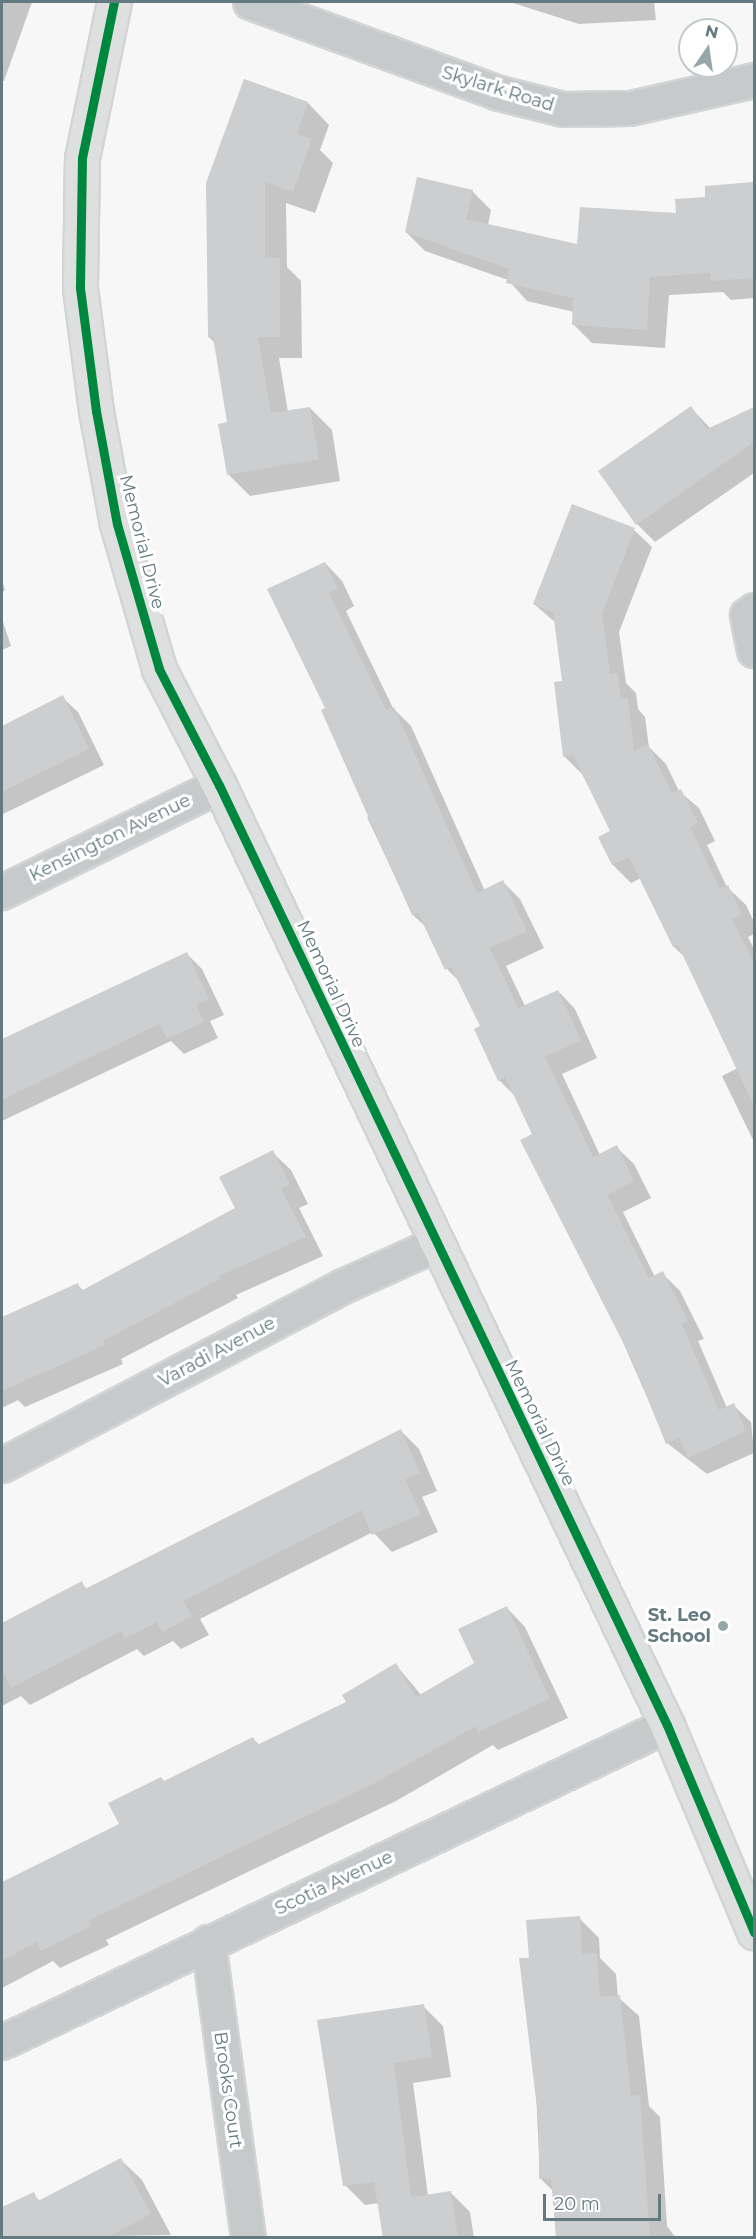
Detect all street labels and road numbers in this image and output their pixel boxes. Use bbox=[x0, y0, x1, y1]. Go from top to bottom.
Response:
street label: Skylark Road bbox=[439, 62, 557, 116]
street label: Memorial Drive bbox=[115, 473, 169, 611]
street label: Kensington Avenue bbox=[26, 790, 194, 886]
street label: Memorial Drive bbox=[292, 917, 370, 1051]
street label: Varadi Avenue bbox=[155, 1312, 279, 1392]
street label: Memorial Drive bbox=[500, 1356, 580, 1490]
street label: Scotia Avenue bbox=[272, 1846, 396, 1920]
street label: Brooks Court bbox=[209, 2030, 247, 2150]

